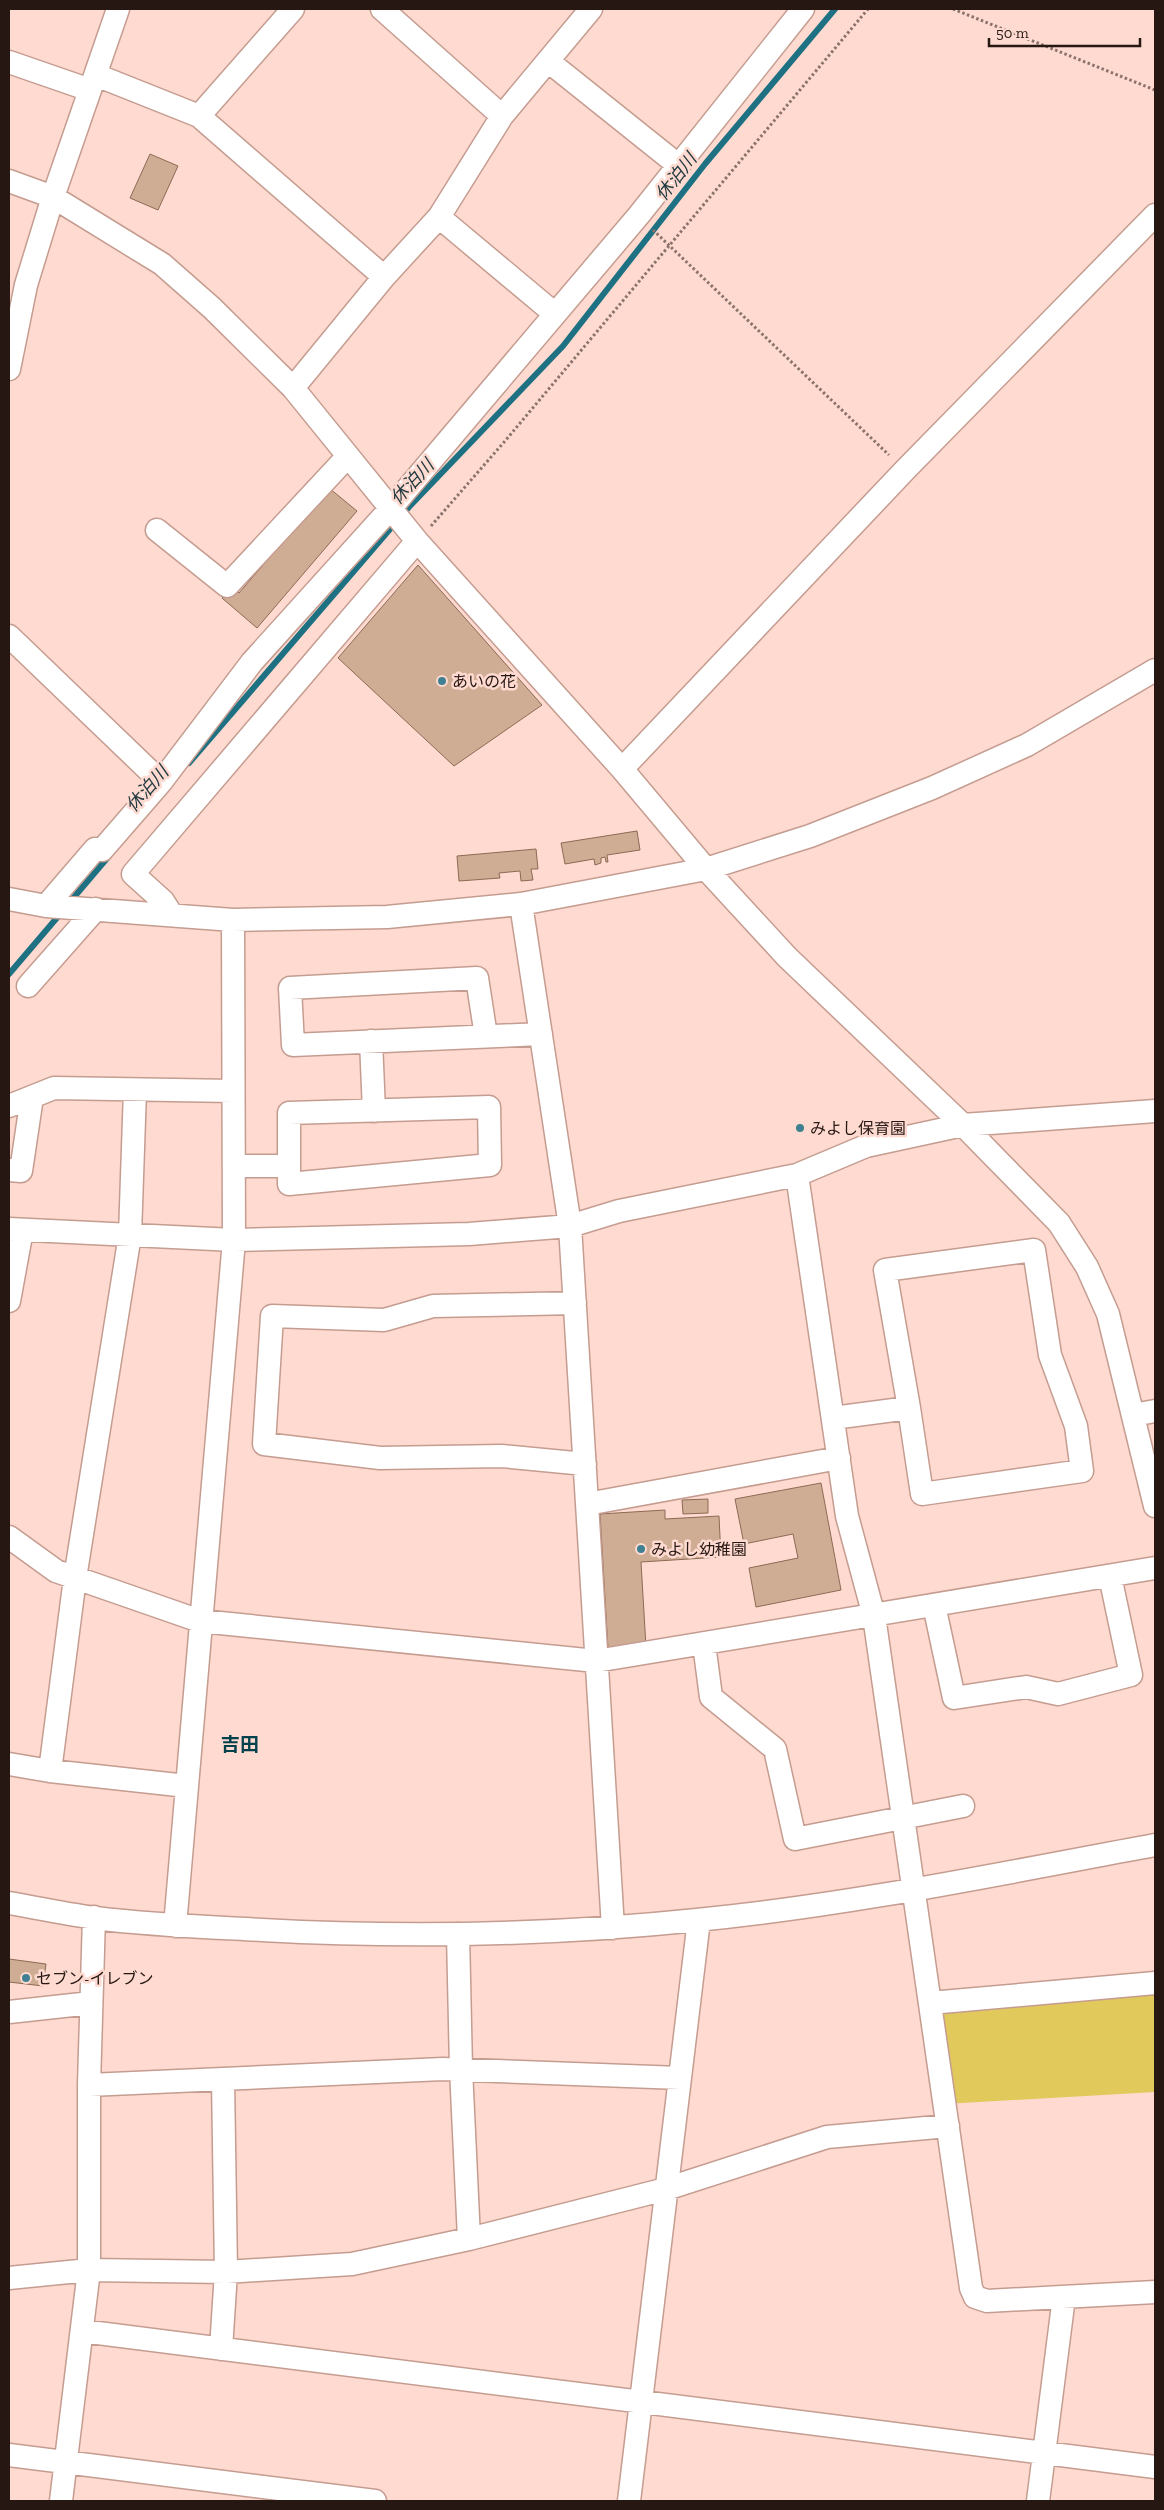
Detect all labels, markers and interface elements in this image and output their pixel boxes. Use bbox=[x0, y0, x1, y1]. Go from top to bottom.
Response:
scale bar bbox=[989, 15, 1140, 47]
text: 50 m bbox=[996, 24, 1029, 42]
water label: 休泊川 bbox=[651, 147, 703, 205]
water label: 休泊川 bbox=[386, 453, 440, 509]
place label: あいの花 bbox=[452, 672, 516, 691]
marker: あいの花 bbox=[436, 675, 448, 687]
water label: 休泊川 bbox=[121, 760, 174, 817]
place label: みよし保育園 bbox=[810, 1119, 906, 1138]
marker: みよし保育園 bbox=[794, 1122, 806, 1134]
place label: みよし幼稚園 bbox=[651, 1540, 747, 1559]
marker: みよし幼稚園 bbox=[635, 1543, 647, 1555]
district label: 吉田 bbox=[221, 1733, 259, 1756]
place label: セブン-イレブン bbox=[36, 1969, 154, 1988]
marker: セブン-イレブン bbox=[20, 1972, 32, 1984]

